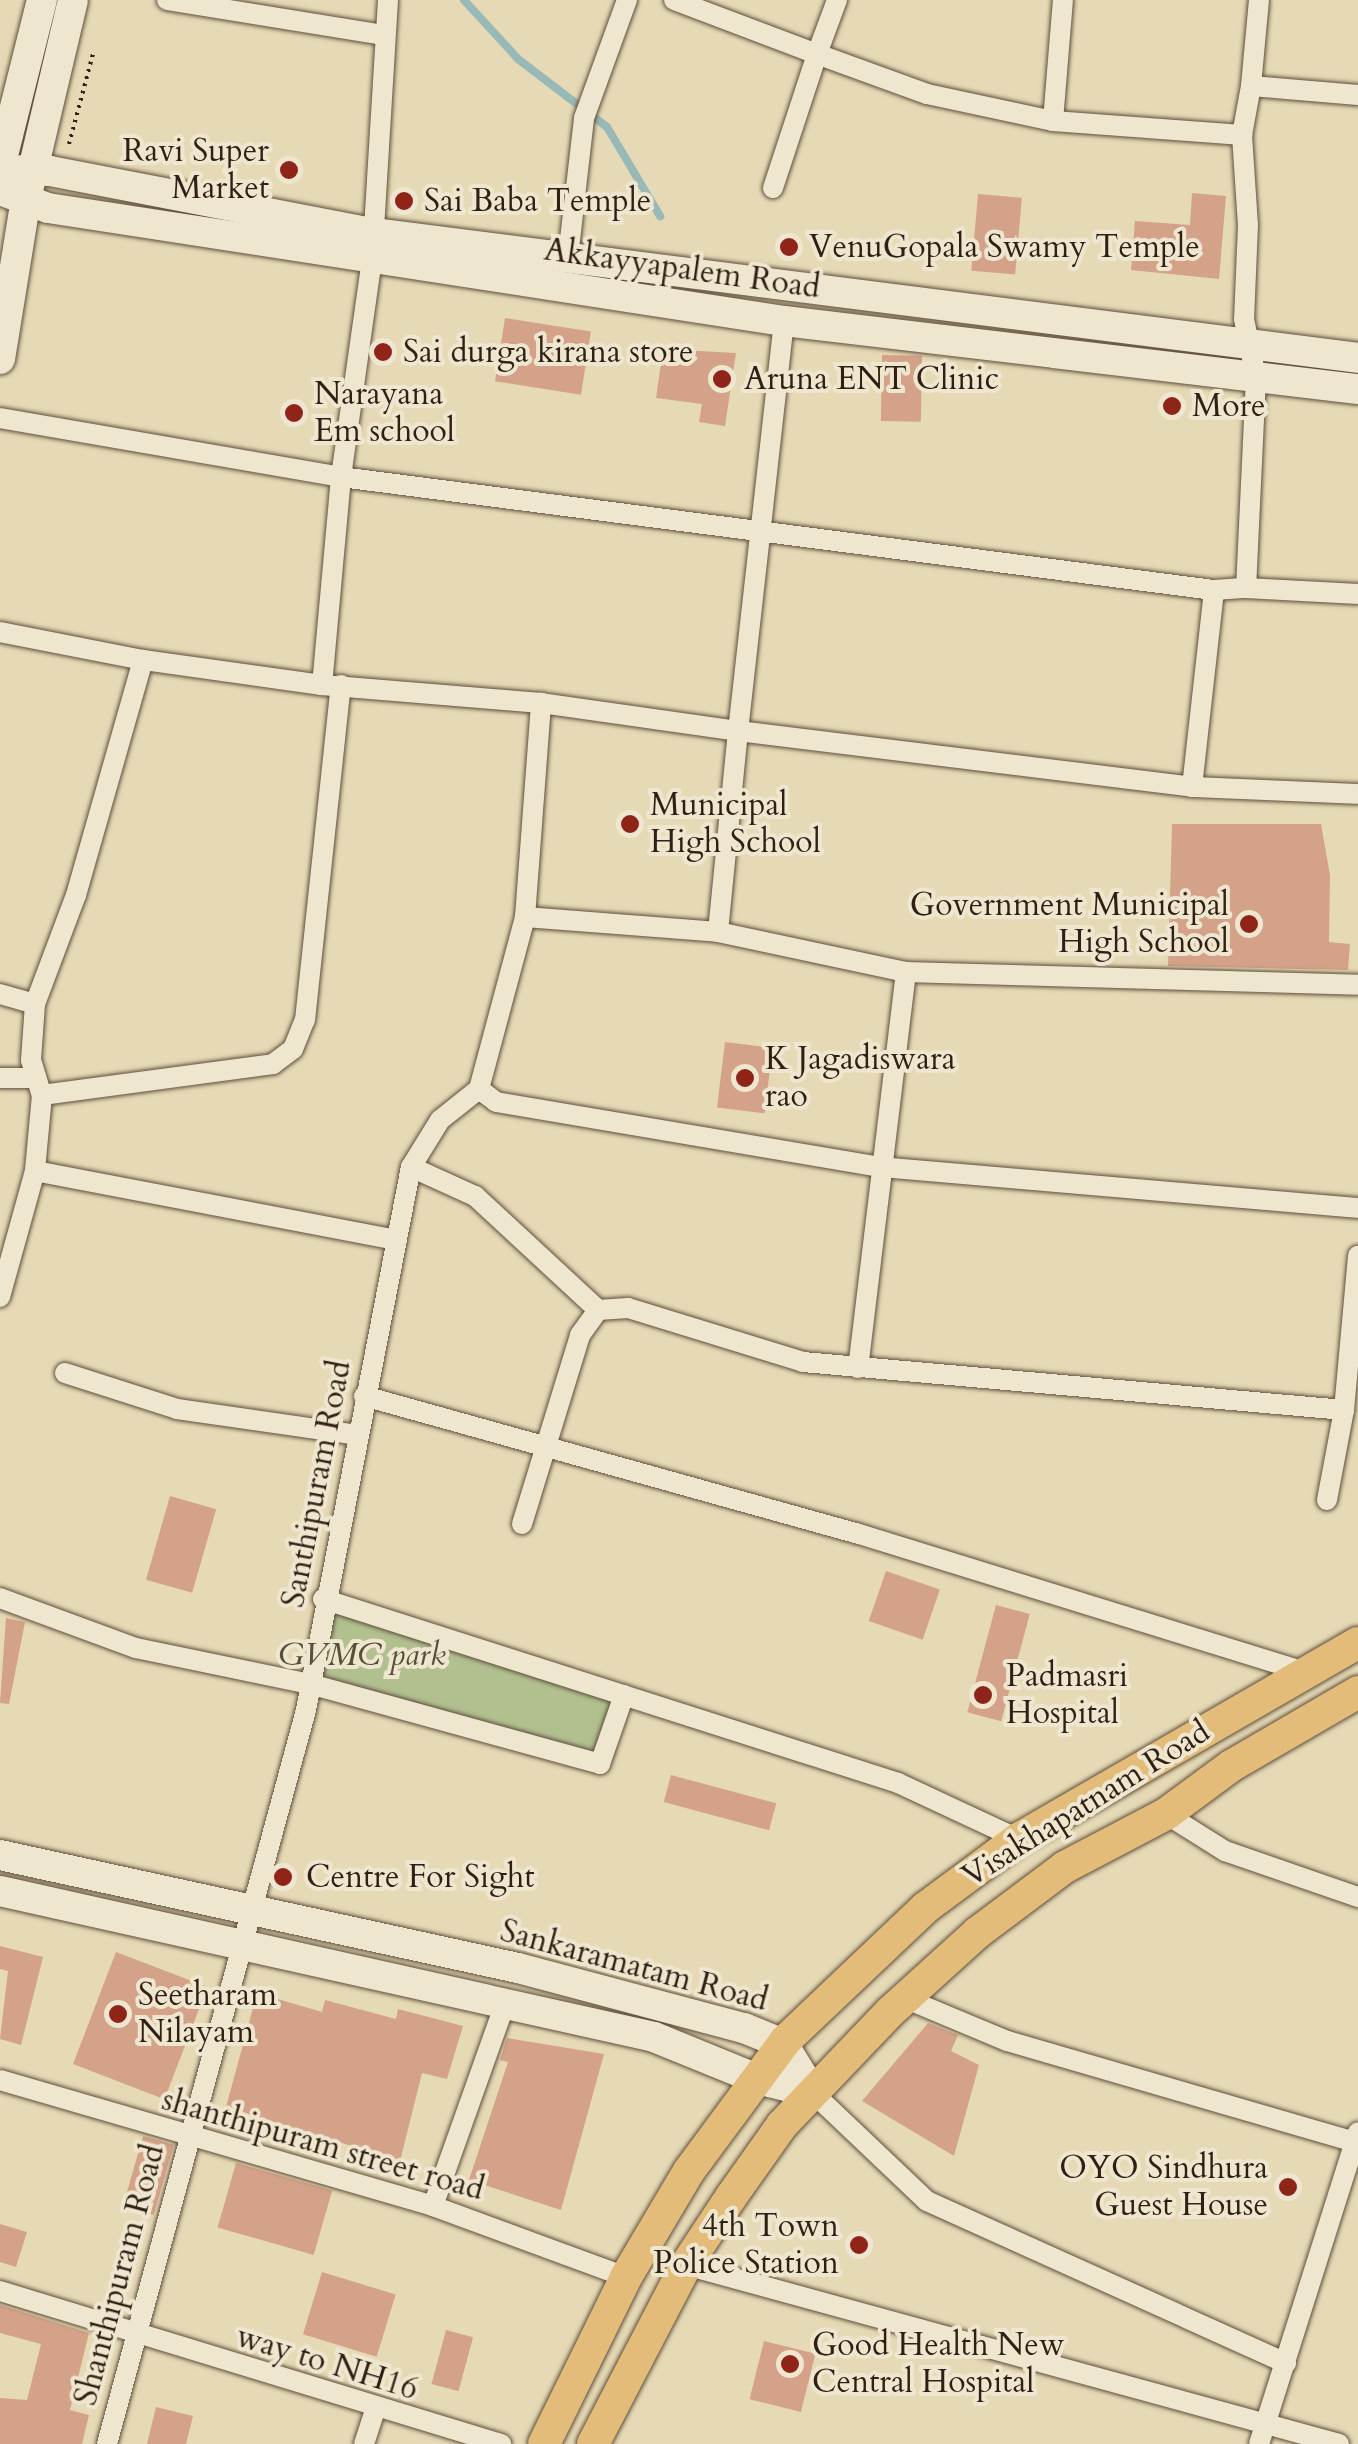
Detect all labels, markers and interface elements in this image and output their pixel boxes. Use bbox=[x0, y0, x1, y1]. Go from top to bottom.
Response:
place label: Ravi Super Market bbox=[122, 133, 269, 208]
marker: Ravi Super Market bbox=[278, 159, 300, 181]
place label: Sai Baba Temple bbox=[424, 182, 651, 220]
marker: Sai Baba Temple bbox=[393, 190, 415, 212]
place label: VenuGopala Swamy Temple bbox=[809, 228, 1200, 266]
street label: Akkayyapalem Road bbox=[542, 231, 822, 307]
marker: VenuGopala Swamy Temple bbox=[778, 236, 800, 258]
place label: Sai durga kirana store bbox=[403, 333, 694, 371]
marker: Sai durga kirana store bbox=[372, 341, 394, 363]
place label: Aruna ENT Clinic bbox=[744, 360, 999, 398]
marker: Aruna ENT Clinic bbox=[709, 366, 735, 392]
place label: Narayana Em school bbox=[314, 376, 455, 451]
place label: More bbox=[1192, 387, 1266, 425]
marker: More bbox=[1161, 395, 1183, 417]
marker: Narayana Em school bbox=[283, 402, 305, 424]
place label: Municipal High School bbox=[650, 787, 821, 862]
marker: Municipal High School bbox=[619, 813, 641, 835]
place label: Government Municipal High School bbox=[910, 887, 1229, 962]
marker: Government Municipal High School bbox=[1238, 913, 1260, 935]
place label: K Jagadiswara rao bbox=[765, 1041, 956, 1116]
marker: K Jagadiswara rao bbox=[734, 1067, 756, 1089]
street label: Santhipuram Road bbox=[274, 1357, 360, 1611]
park label: GVMC park bbox=[278, 1636, 446, 1674]
place label: Padmasri Hospital bbox=[1006, 1658, 1128, 1733]
marker: Padmasri Hospital bbox=[970, 1682, 996, 1708]
street label: Visakhapatnam Road bbox=[955, 1712, 1217, 1896]
place label: Centre For Sight bbox=[306, 1858, 535, 1896]
marker: Centre For Sight bbox=[270, 1864, 296, 1890]
street label: Sankaramatam Road bbox=[496, 1912, 772, 2020]
place label: Seetharam Nilayam bbox=[138, 1977, 277, 2052]
marker: Seetharam Nilayam bbox=[107, 2003, 129, 2025]
street label: shanthipuram street road bbox=[158, 2081, 488, 2209]
street label: Shanthipuram Road bbox=[67, 2140, 173, 2410]
place label: OYO Sindhura Guest House bbox=[1059, 2150, 1268, 2225]
marker: OYO Sindhura Guest House bbox=[1277, 2176, 1299, 2198]
place label: 4th Town Police Station bbox=[653, 2208, 839, 2283]
marker: 4th Town Police Station bbox=[848, 2234, 870, 2256]
street label: way to NH16 bbox=[232, 2317, 422, 2409]
place label: Good Health New Central Hospital bbox=[812, 2327, 1065, 2402]
marker: Good Health New Central Hospital bbox=[777, 2351, 803, 2377]

